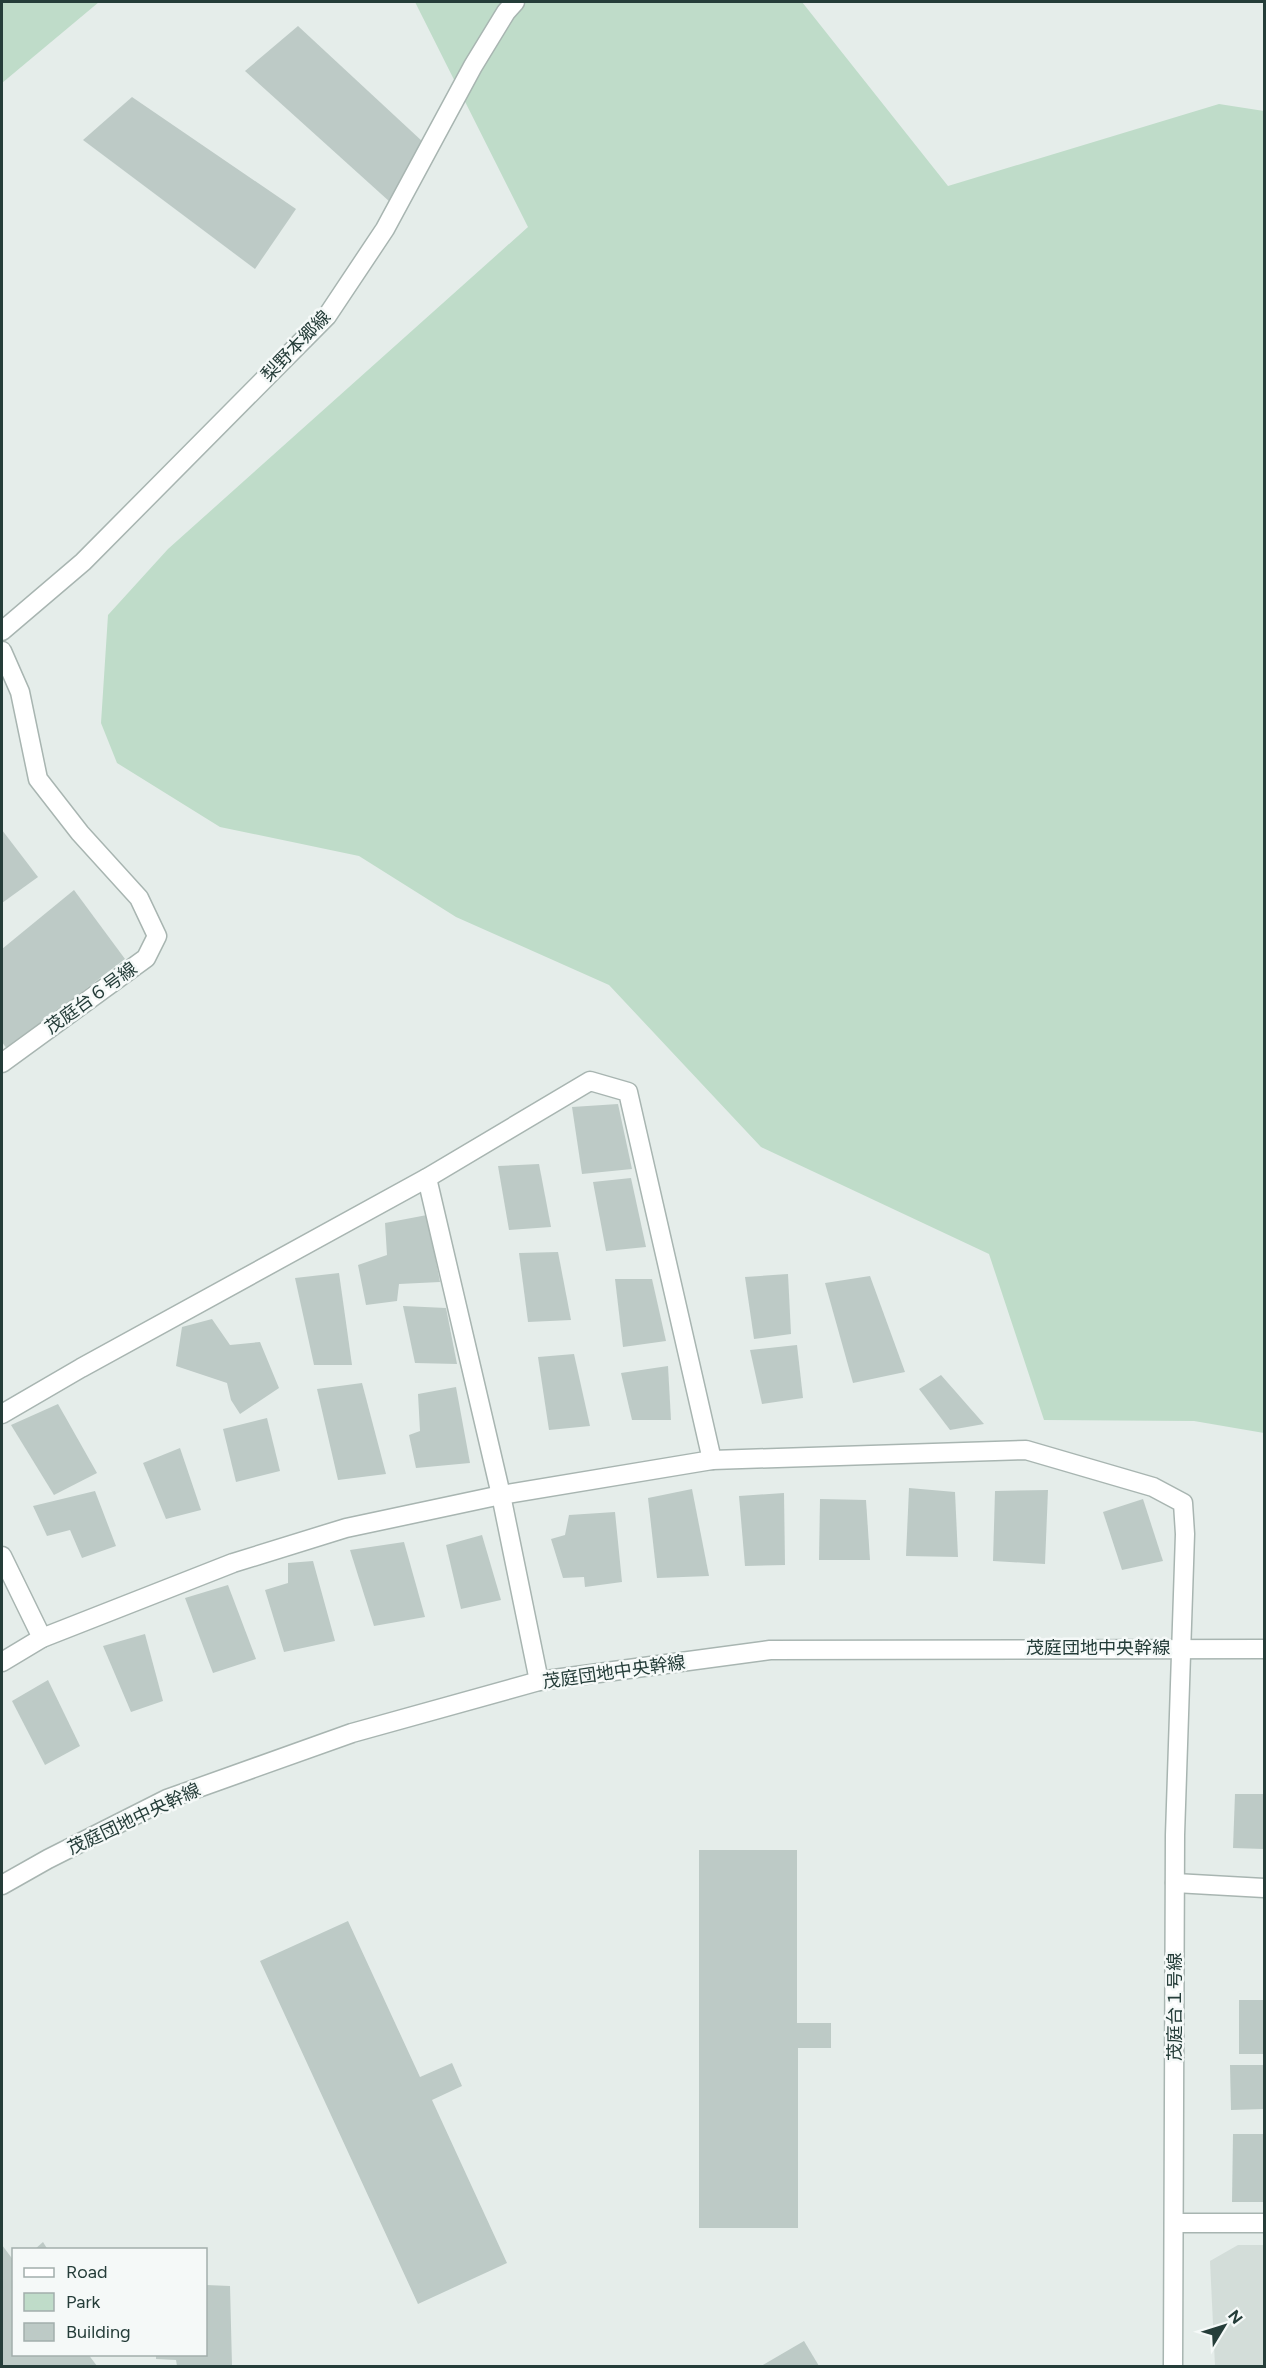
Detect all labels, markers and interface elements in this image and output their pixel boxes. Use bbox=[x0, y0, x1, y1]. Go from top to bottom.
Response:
street label: 梨野本郷線 bbox=[257, 306, 335, 386]
street label: 茂庭台６号線 bbox=[41, 957, 141, 1039]
street label: 茂庭団地中央幹線 bbox=[1026, 1637, 1170, 1659]
street label: 茂庭団地中央幹線 bbox=[541, 1651, 687, 1693]
street label: 茂庭団地中央幹線 bbox=[64, 1779, 204, 1859]
street label: 茂庭台１号線 bbox=[1164, 1953, 1186, 2061]
legend bbox=[12, 2248, 207, 2356]
text: Road bbox=[66, 2261, 107, 2283]
text: Park bbox=[66, 2291, 101, 2313]
north arrow bbox=[1194, 2296, 1254, 2356]
text: N bbox=[1224, 2306, 1247, 2328]
text: Building bbox=[66, 2321, 131, 2343]

